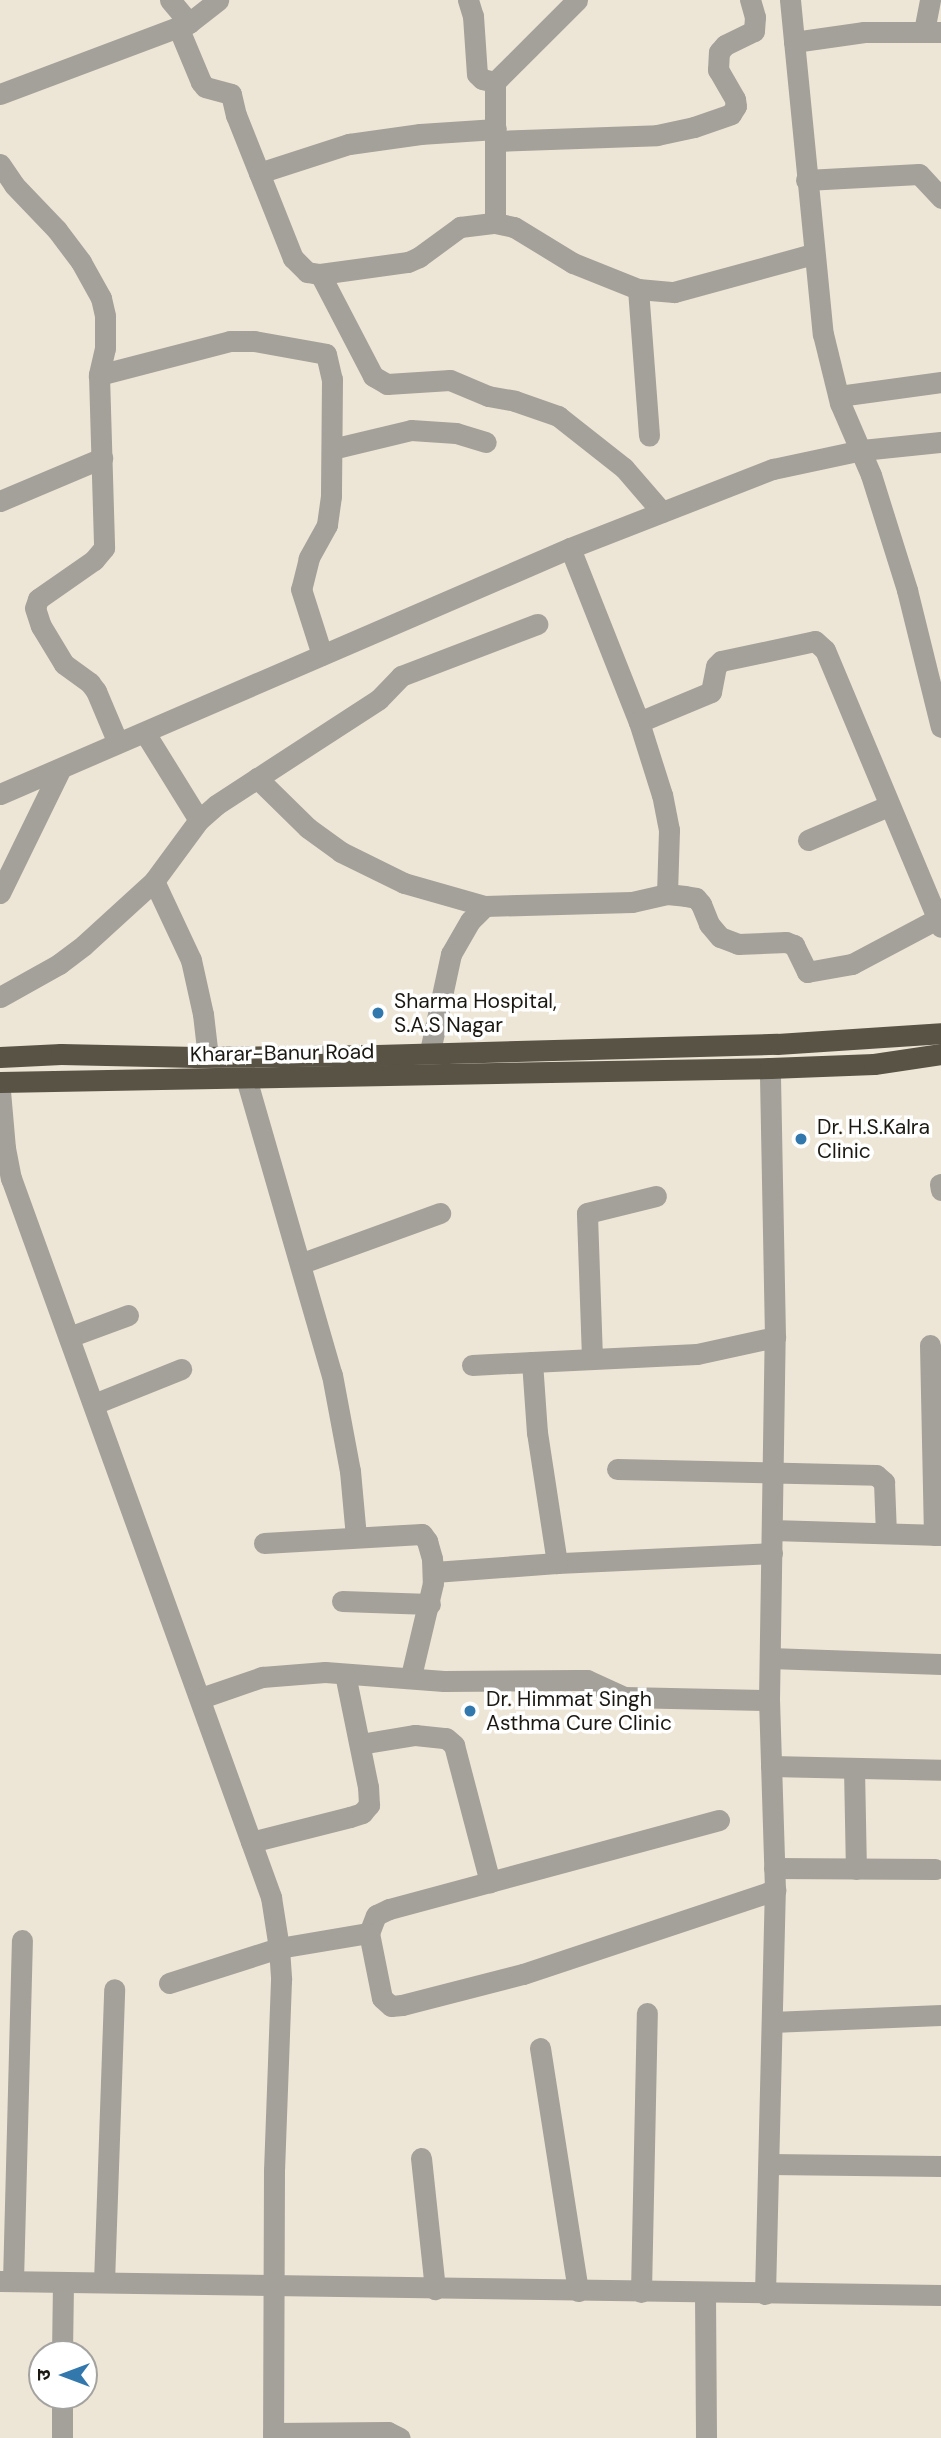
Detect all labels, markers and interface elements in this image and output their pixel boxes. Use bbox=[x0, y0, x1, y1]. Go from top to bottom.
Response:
place label: Sharma Hospital, S.A.S Nagar bbox=[394, 988, 557, 1038]
marker: Sharma Hospital, S.A.S Nagar bbox=[368, 1003, 388, 1023]
street label: Kharar-Banur Road bbox=[190, 1039, 374, 1067]
place label: Dr. H.S.Kalra Clinic bbox=[817, 1114, 930, 1164]
marker: Dr. H.S.Kalra Clinic bbox=[791, 1129, 811, 1149]
place label: Dr. Himmat Singh Asthma Cure Clinic bbox=[486, 1686, 672, 1736]
marker: Dr. Himmat Singh Asthma Cure Clinic bbox=[460, 1701, 480, 1721]
north arrow bbox=[28, 2340, 98, 2410]
text: उ bbox=[31, 2369, 56, 2381]

